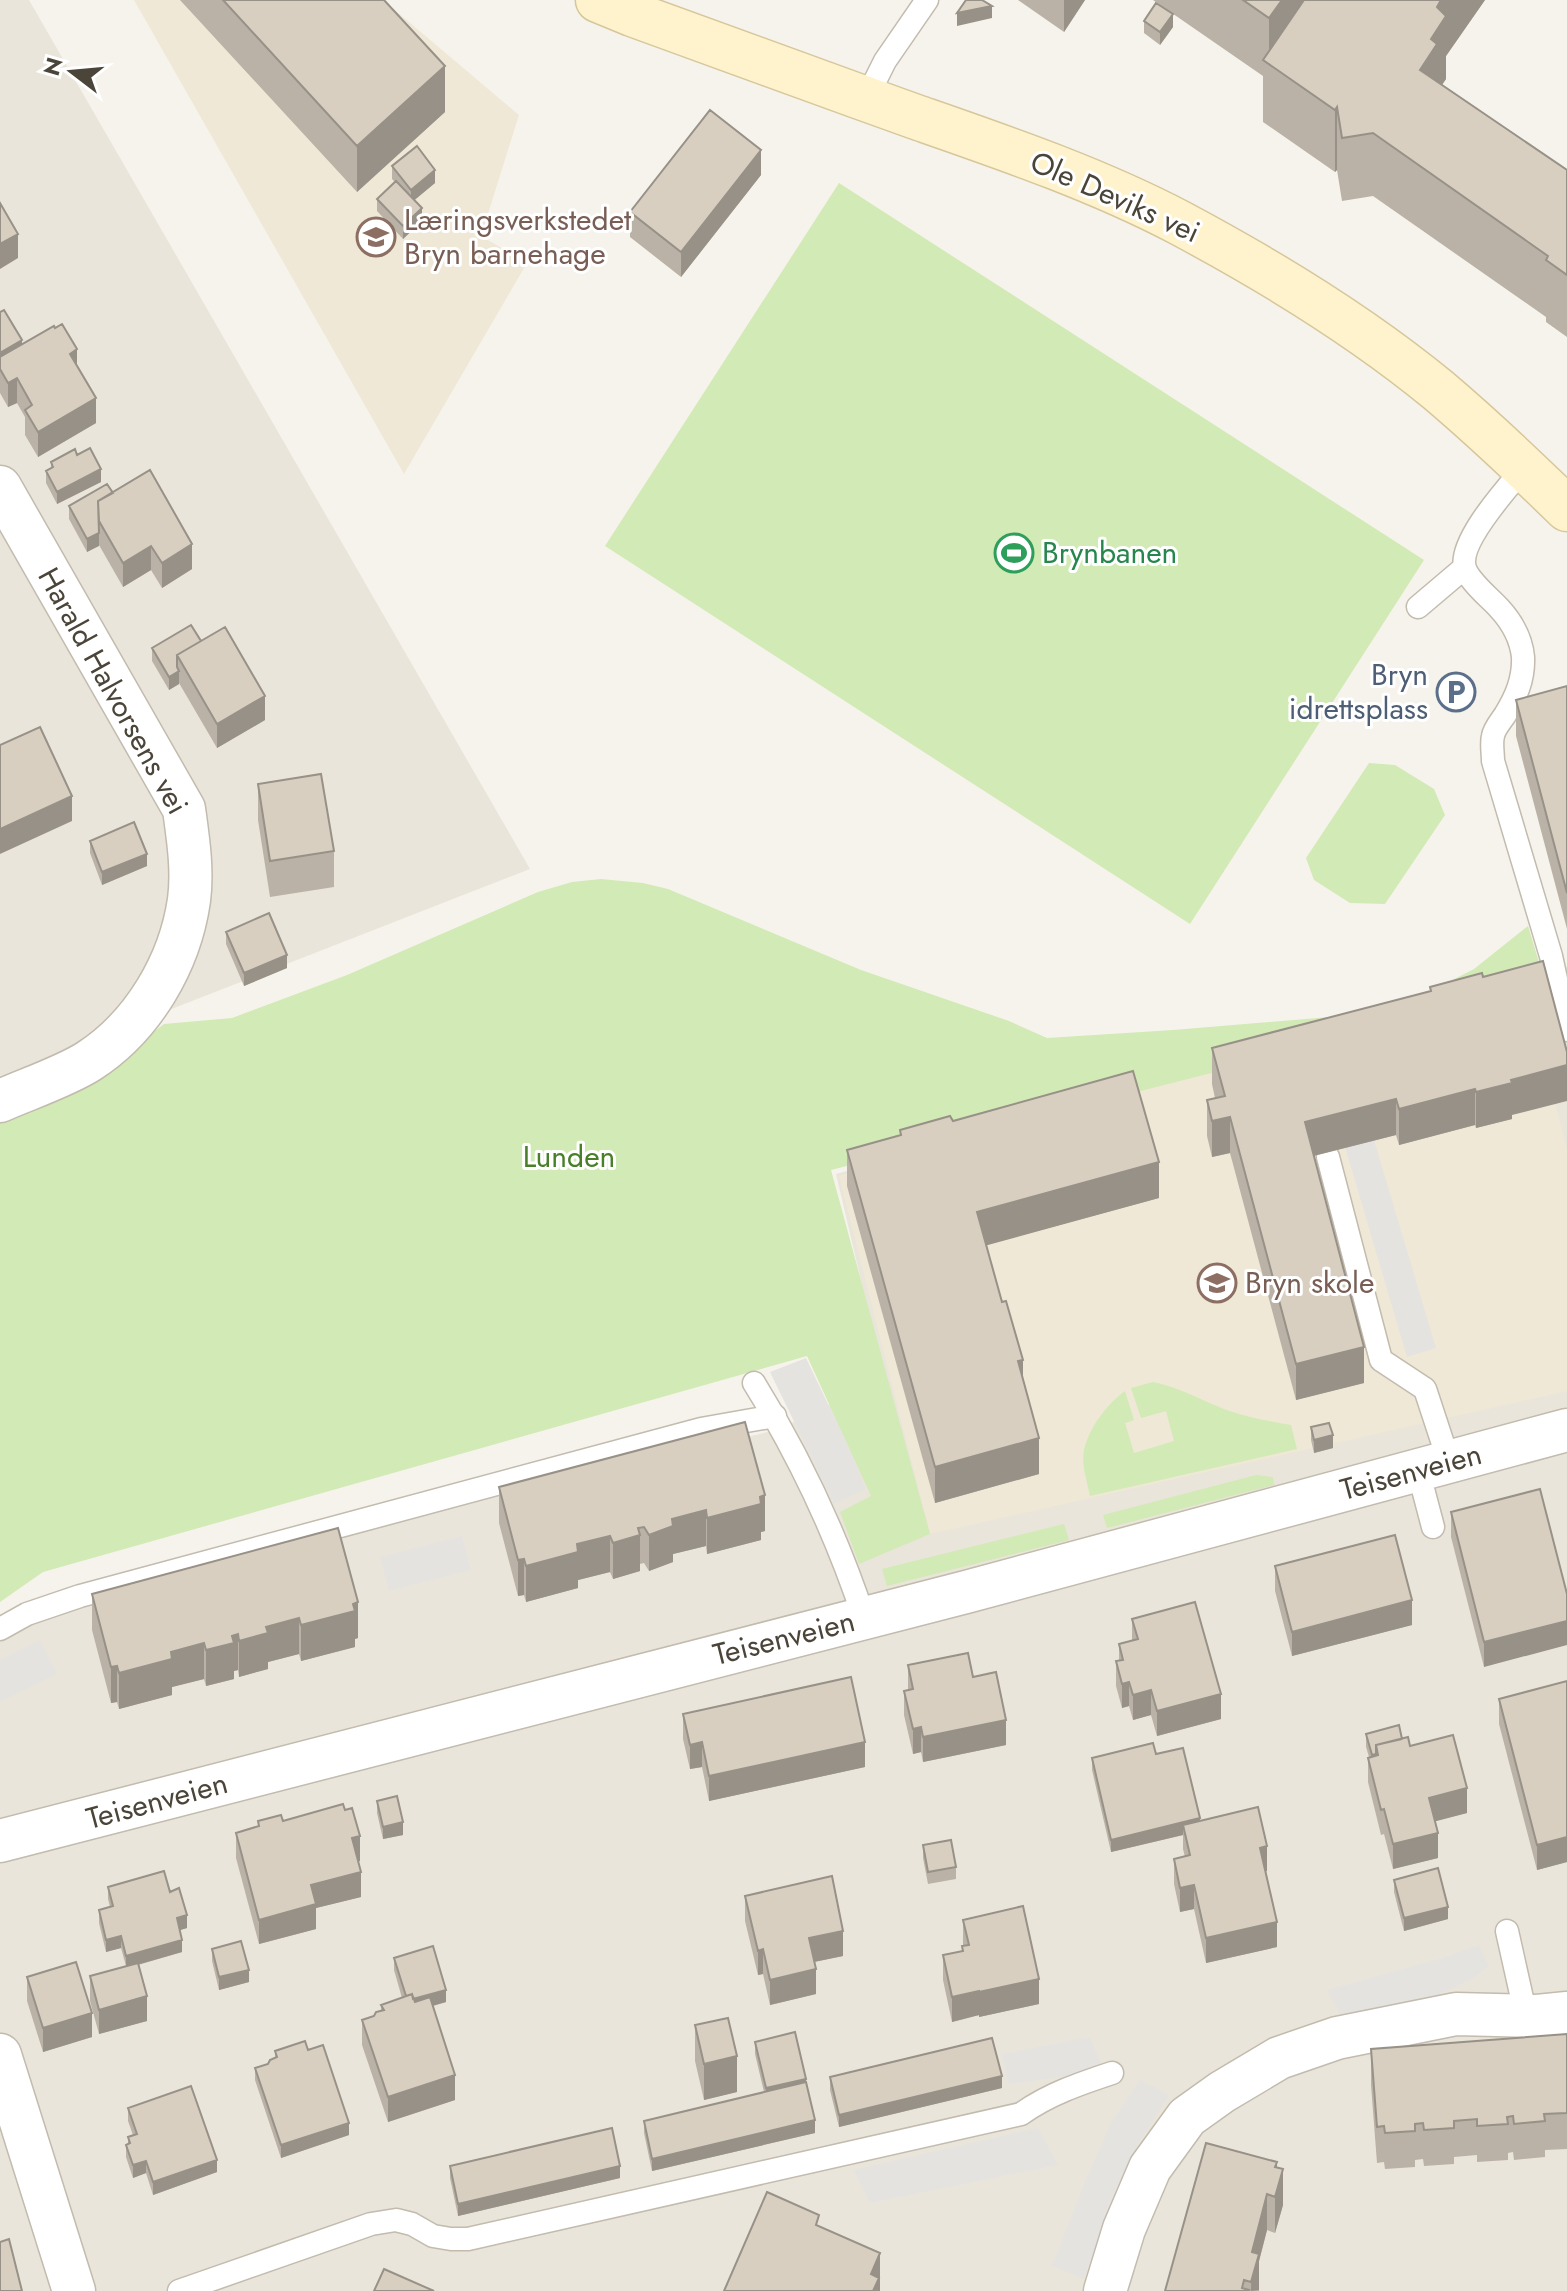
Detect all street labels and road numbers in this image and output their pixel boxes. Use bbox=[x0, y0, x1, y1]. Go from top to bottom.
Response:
street label: Ole Deviks vei bbox=[1023, 140, 1207, 253]
street label: Harald Halvorsens vei bbox=[28, 560, 199, 822]
street label: Teisenveien bbox=[1335, 1432, 1486, 1511]
street label: Teisenveien bbox=[709, 1599, 859, 1676]
street label: Teisenveien bbox=[81, 1761, 232, 1840]

